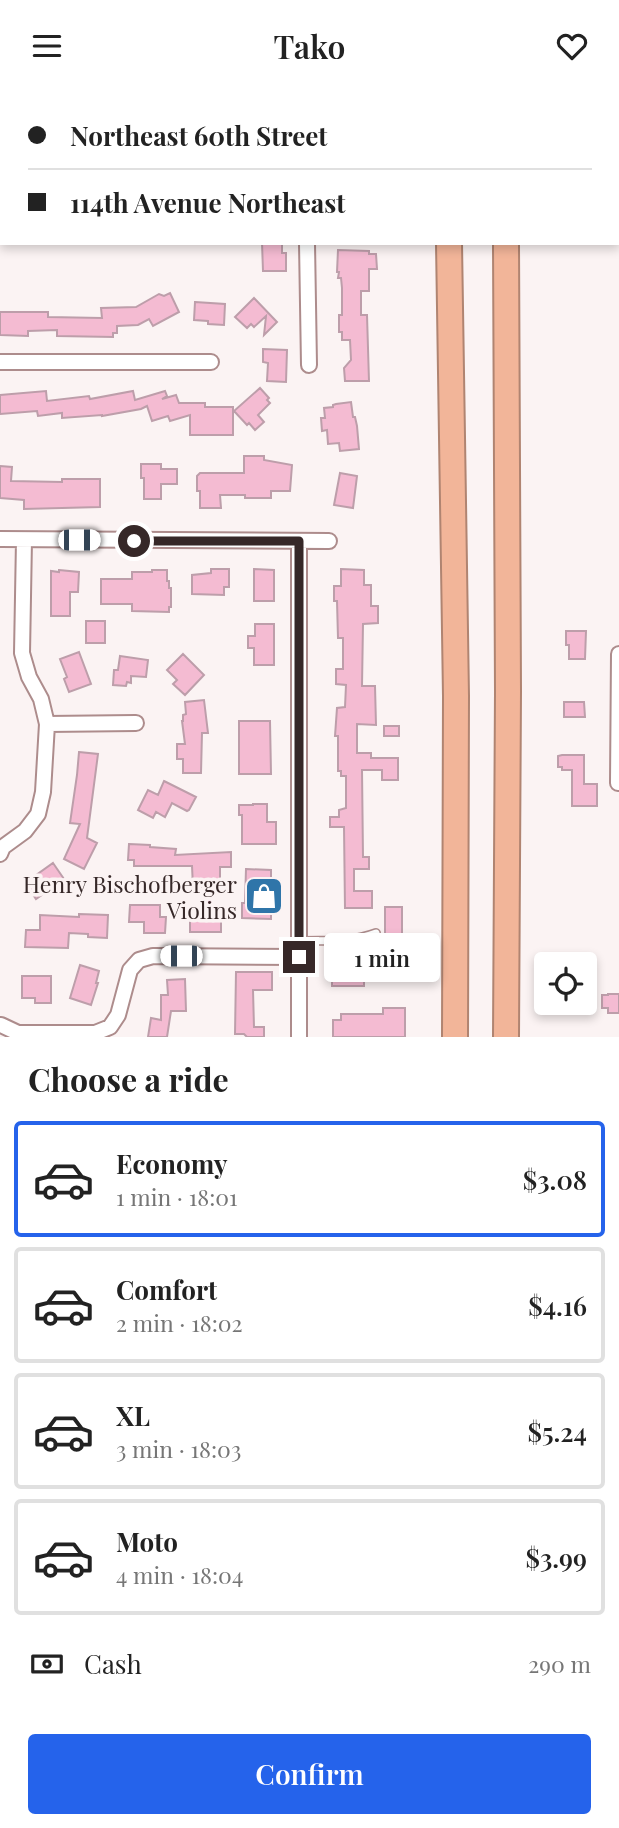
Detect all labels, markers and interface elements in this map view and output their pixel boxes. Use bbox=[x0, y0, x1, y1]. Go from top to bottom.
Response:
text: Tako bbox=[274, 24, 345, 67]
icon: menu bbox=[28, 27, 66, 65]
icon: heart bbox=[553, 27, 591, 65]
text: Northeast 60th Street bbox=[70, 118, 328, 153]
text: 114th Avenue Northeast bbox=[70, 185, 345, 220]
route start bbox=[118, 525, 150, 557]
car bbox=[59, 530, 101, 551]
place label: Henry Bischofberger Violins bbox=[23, 868, 237, 925]
shop icon: Henry Bischofberger Violins bbox=[243, 875, 285, 917]
callout: 1 min bbox=[324, 933, 439, 981]
route end bbox=[283, 941, 315, 973]
text: 1 min bbox=[354, 942, 410, 973]
car bbox=[161, 946, 203, 967]
map controls bbox=[534, 952, 597, 1015]
button: locate bbox=[534, 952, 597, 1015]
text: Choose a ride bbox=[28, 1057, 229, 1100]
text: Economy bbox=[116, 1146, 227, 1181]
icon: car bbox=[32, 1148, 95, 1211]
text: $3.08 bbox=[523, 1162, 587, 1197]
text: 1 min · 18:01 bbox=[116, 1181, 238, 1212]
text: Comfort bbox=[116, 1272, 217, 1307]
icon: car bbox=[32, 1274, 95, 1337]
text: $4.16 bbox=[528, 1288, 587, 1323]
text: 2 min · 18:02 bbox=[116, 1307, 243, 1338]
text: XL bbox=[116, 1398, 150, 1433]
icon: car bbox=[32, 1400, 95, 1463]
text: $5.24 bbox=[527, 1414, 587, 1449]
text: 3 min · 18:03 bbox=[116, 1433, 241, 1464]
text: Moto bbox=[116, 1524, 178, 1559]
icon: car bbox=[32, 1526, 95, 1589]
text: $3.99 bbox=[526, 1540, 587, 1575]
text: 4 min · 18:04 bbox=[116, 1559, 243, 1590]
icon: cash bbox=[28, 1645, 66, 1683]
text: Cash bbox=[84, 1646, 142, 1681]
text: 290 m bbox=[528, 1648, 591, 1679]
button: Confirm bbox=[28, 1734, 591, 1814]

